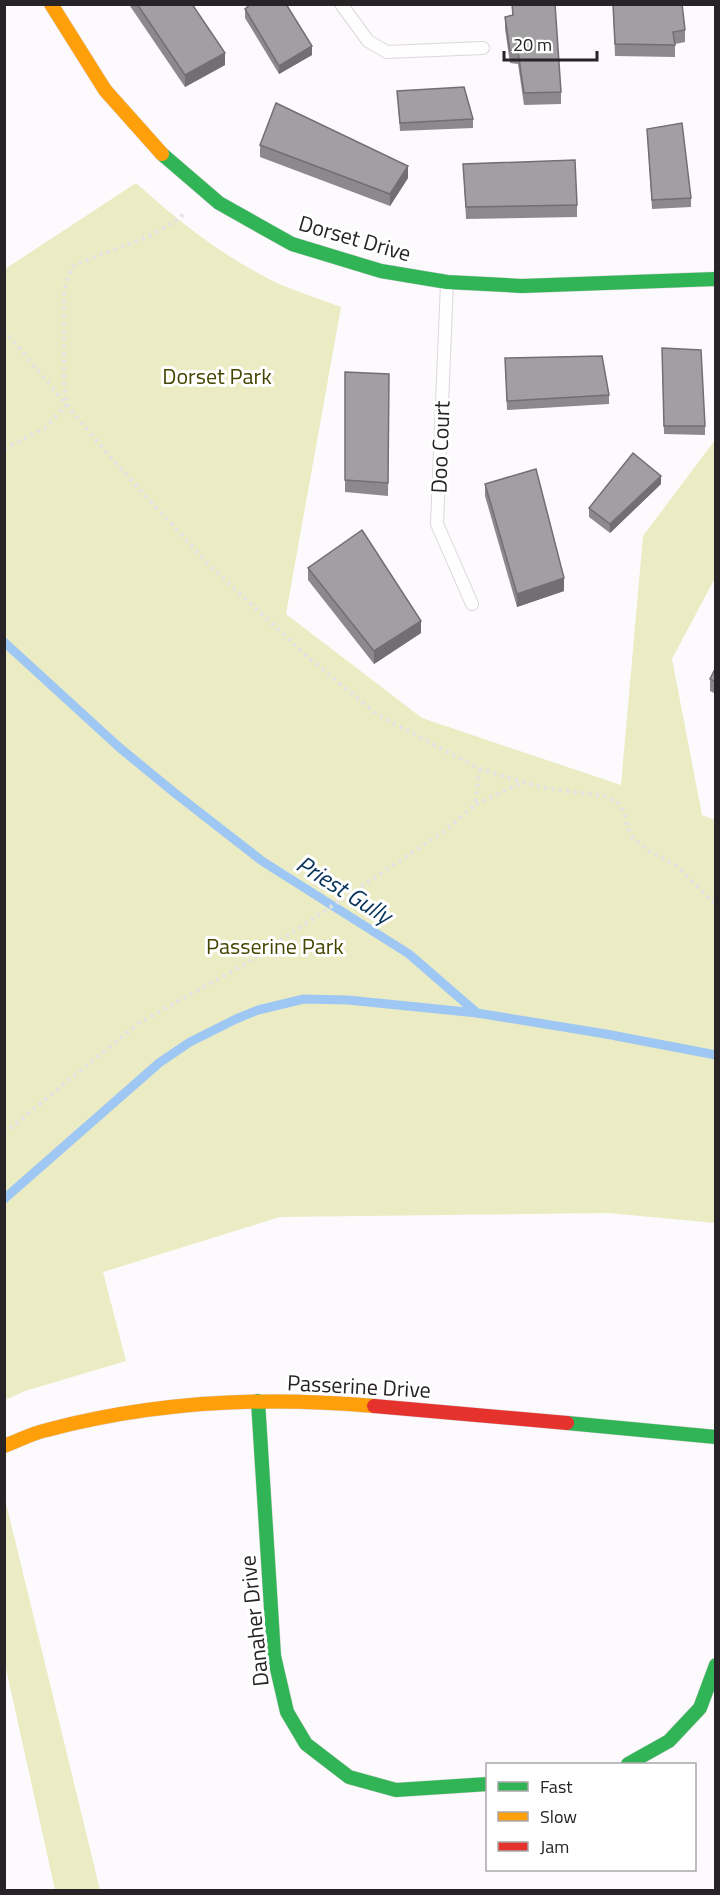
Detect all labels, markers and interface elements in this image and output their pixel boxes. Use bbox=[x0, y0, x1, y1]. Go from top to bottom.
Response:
scale bar bbox=[504, 24, 597, 62]
text: 20 m bbox=[513, 31, 552, 58]
street label: Dorset Drive bbox=[295, 206, 415, 270]
park label: Dorset Park bbox=[162, 359, 272, 393]
street label: Doo Court bbox=[421, 400, 459, 494]
water label: Priest Gully bbox=[290, 846, 402, 934]
park label: Passerine Park bbox=[206, 929, 344, 963]
street label: Passerine Drive bbox=[286, 1365, 432, 1407]
street label: Danaher Drive bbox=[230, 1554, 278, 1688]
legend bbox=[486, 1763, 696, 1871]
text: Fast bbox=[540, 1773, 573, 1800]
text: Slow bbox=[540, 1803, 577, 1830]
text: Jam bbox=[540, 1833, 569, 1860]

